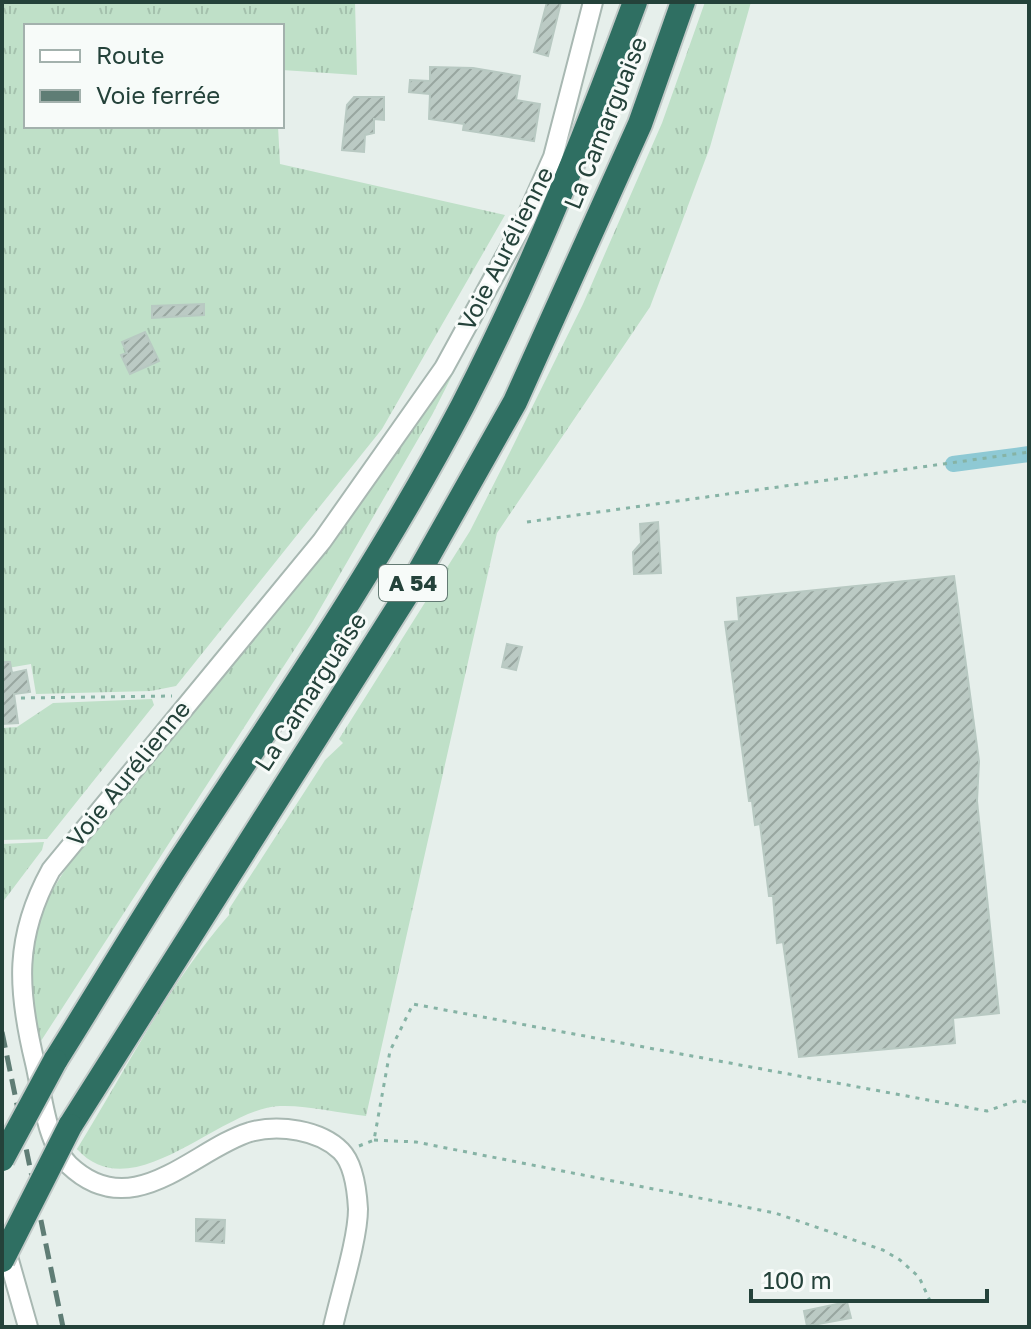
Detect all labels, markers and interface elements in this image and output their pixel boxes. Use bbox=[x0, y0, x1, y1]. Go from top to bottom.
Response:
legend bbox=[24, 24, 284, 128]
street label: La Camarguaise bbox=[557, 32, 652, 213]
text: Route bbox=[96, 40, 165, 69]
text: Voie ferrée bbox=[96, 80, 220, 109]
street label: Voie Aurélienne bbox=[451, 162, 558, 335]
road number: A 54 bbox=[379, 565, 447, 601]
street label: La Camarguaise bbox=[248, 606, 372, 776]
street label: Voie Aurélienne bbox=[60, 694, 196, 852]
scale bar bbox=[751, 1253, 987, 1303]
text: 100 m bbox=[763, 1265, 832, 1294]

